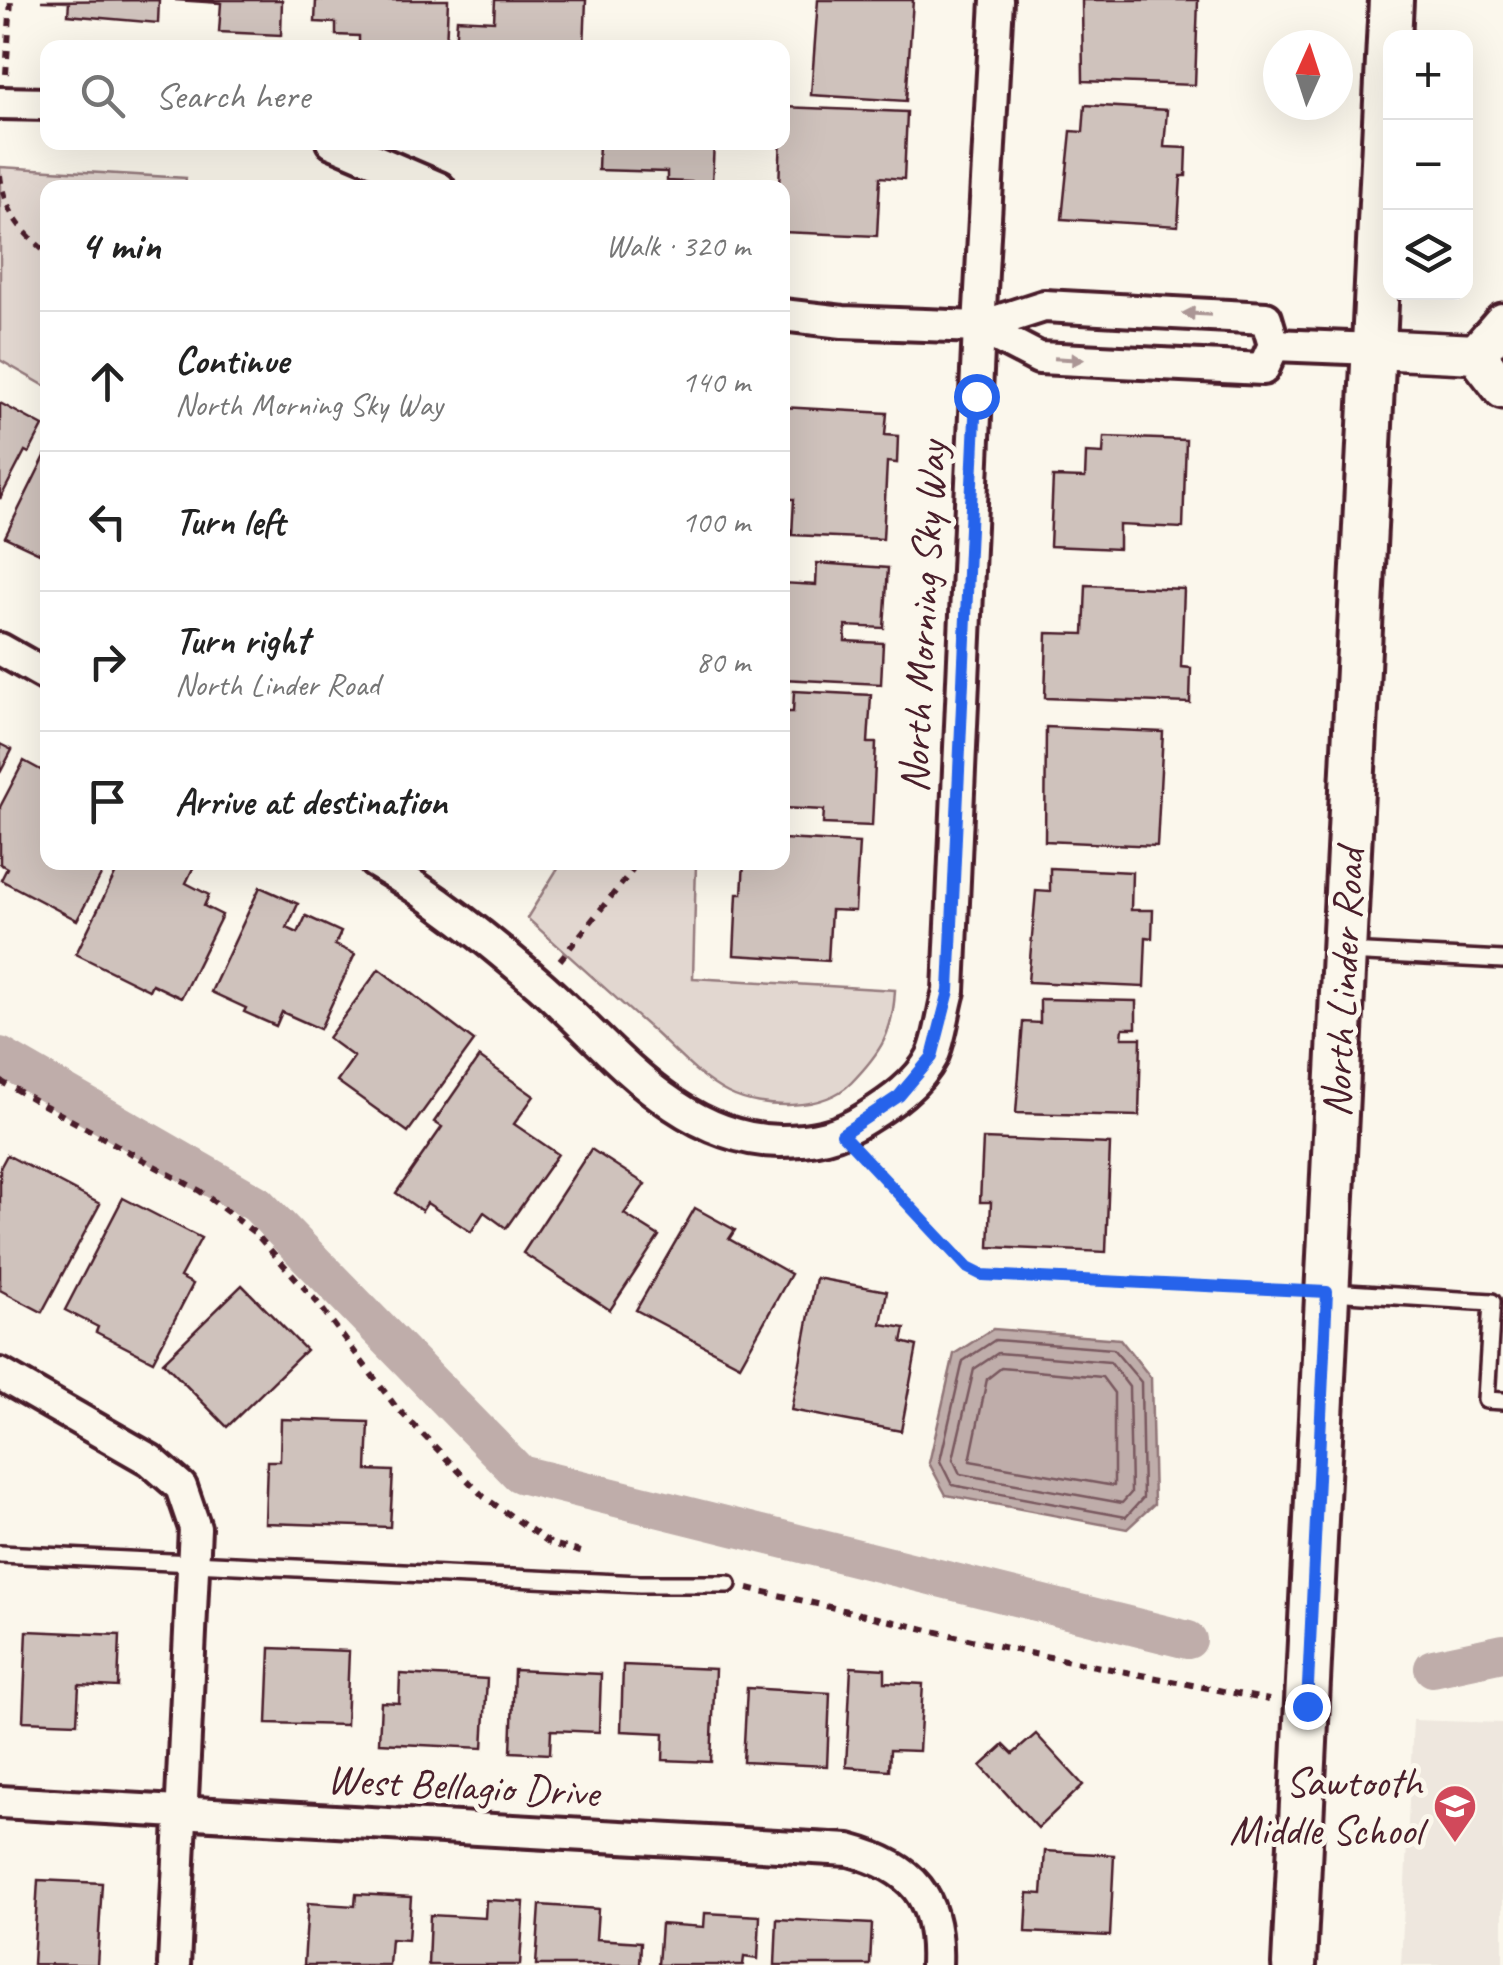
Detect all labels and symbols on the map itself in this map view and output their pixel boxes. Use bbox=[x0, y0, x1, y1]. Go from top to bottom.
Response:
north arrow bbox=[1263, 30, 1353, 120]
one-way arrow bbox=[1181, 306, 1213, 322]
one-way arrow bbox=[1053, 351, 1085, 367]
route start bbox=[954, 374, 1000, 420]
street label: North Morning Sky Way bbox=[887, 436, 959, 794]
street label: North Linder Road bbox=[1310, 841, 1377, 1119]
route end bbox=[1285, 1684, 1331, 1730]
street label: West Bellagio Drive bbox=[326, 1752, 603, 1820]
place label: Sawtooth Middle School bbox=[1229, 1756, 1429, 1857]
school or university icon: Sawtooth Middle School bbox=[1432, 1783, 1478, 1844]

